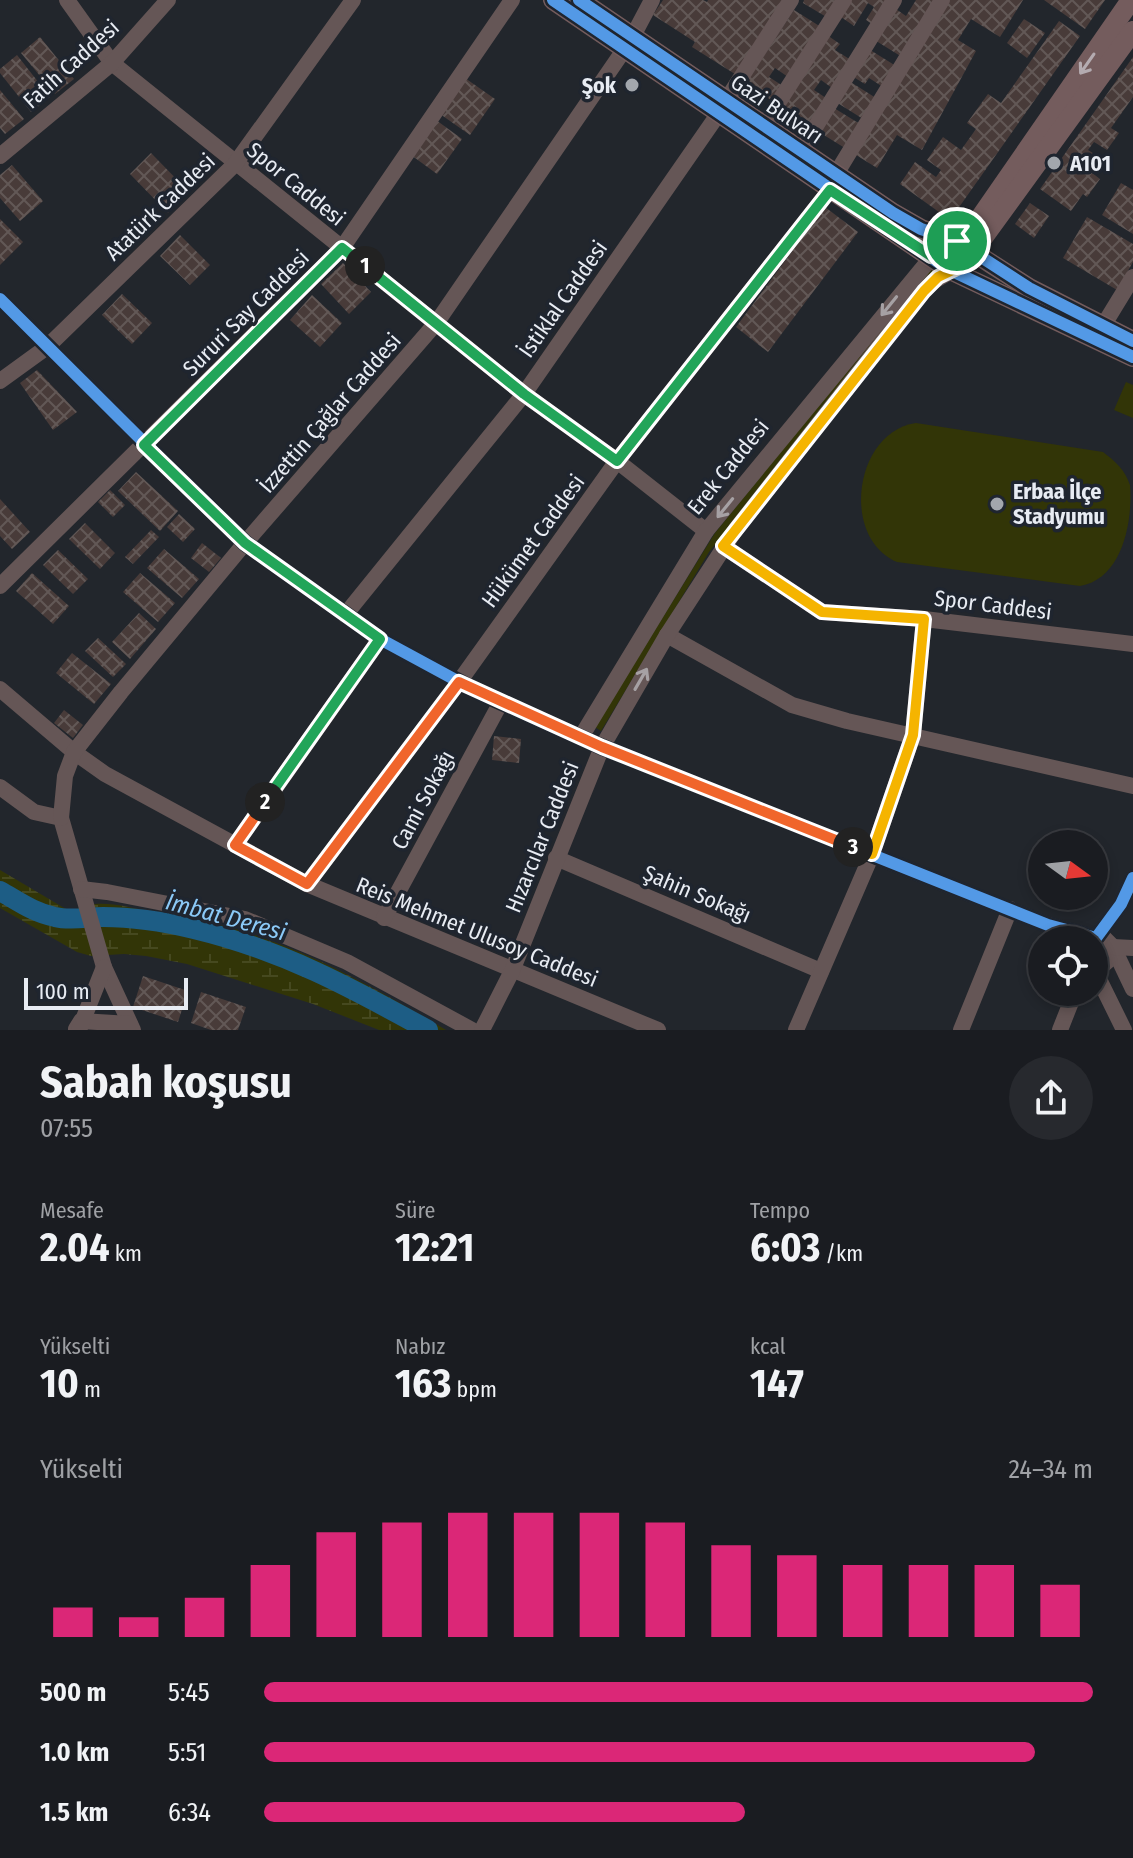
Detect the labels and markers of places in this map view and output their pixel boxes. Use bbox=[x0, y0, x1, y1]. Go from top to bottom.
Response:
place label: Şok bbox=[582, 72, 617, 99]
marker: Şok bbox=[623, 76, 641, 94]
place label: A101 bbox=[1069, 150, 1111, 177]
marker: A101 bbox=[1045, 154, 1063, 172]
pin bbox=[923, 207, 991, 275]
pin: 1 bbox=[345, 246, 385, 286]
place label: Erbaa İlçe Stadyumu bbox=[1013, 478, 1105, 530]
marker: Erbaa İlçe Stadyumu bbox=[988, 495, 1006, 513]
pin: 2 bbox=[245, 782, 285, 822]
pin: 3 bbox=[833, 827, 873, 867]

